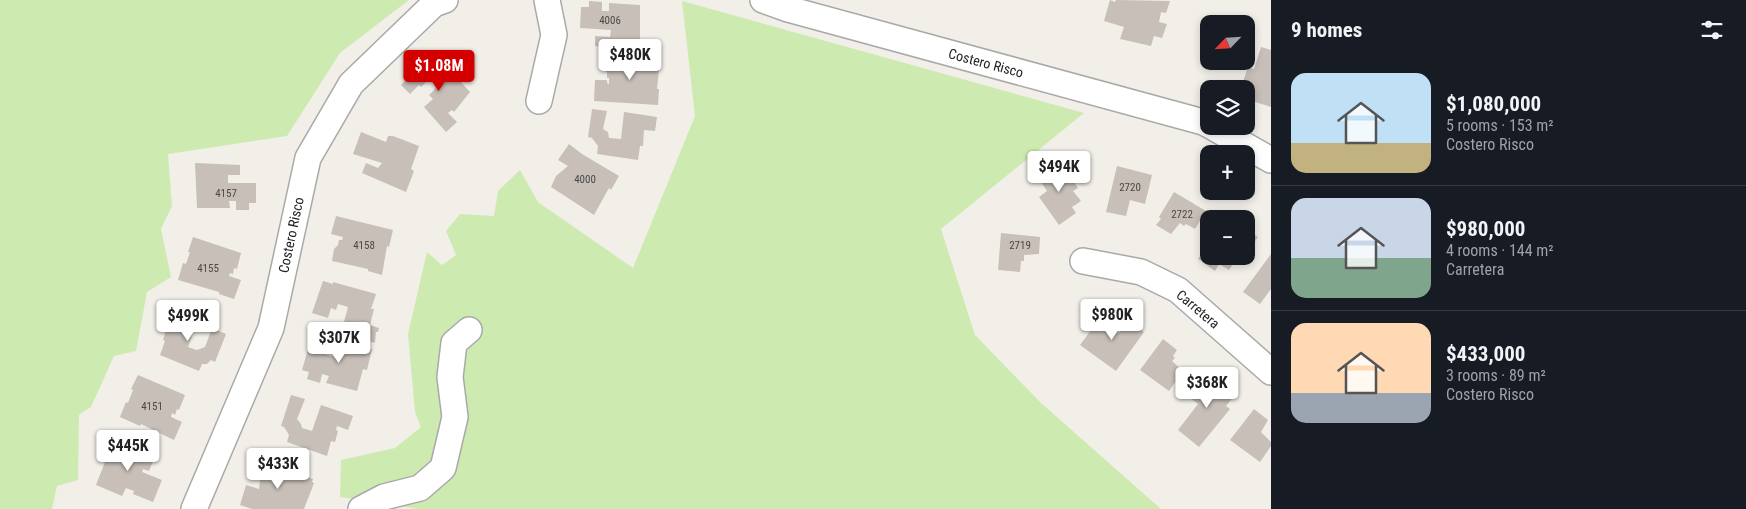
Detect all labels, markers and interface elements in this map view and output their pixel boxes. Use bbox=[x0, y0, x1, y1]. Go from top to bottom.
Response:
house number: 4006 bbox=[599, 14, 621, 27]
north arrow bbox=[1200, 15, 1255, 70]
map controls bbox=[1200, 15, 1255, 265]
icon: filters bbox=[1698, 16, 1726, 44]
text: 9 homes bbox=[1291, 18, 1362, 42]
pin: $480K bbox=[595, 38, 665, 81]
text: $480K bbox=[609, 45, 651, 64]
street label: Costero Risco bbox=[947, 45, 1025, 81]
pin: $1.08M bbox=[398, 49, 480, 92]
text: $1.08M bbox=[414, 56, 464, 75]
button: layers bbox=[1200, 80, 1255, 135]
text: $1,080,000 bbox=[1446, 92, 1541, 116]
icon: home bbox=[1331, 93, 1391, 153]
text: 5 rooms · 153 m² bbox=[1446, 116, 1554, 135]
text: Costero Risco bbox=[1446, 135, 1534, 154]
button: + bbox=[1200, 145, 1255, 200]
pin: $494K bbox=[1024, 150, 1094, 193]
text: $494K bbox=[1038, 157, 1080, 176]
house number: 4000 bbox=[574, 173, 596, 186]
house number: 2720 bbox=[1119, 181, 1141, 194]
house number: 4157 bbox=[215, 187, 237, 200]
street label: Costero Risco bbox=[275, 196, 307, 274]
house number: 2722 bbox=[1171, 208, 1193, 221]
button: − bbox=[1200, 210, 1255, 265]
text: $980,000 bbox=[1446, 217, 1525, 241]
icon: home bbox=[1331, 218, 1391, 278]
house number: 4158 bbox=[353, 239, 375, 252]
house number: 2719 bbox=[1009, 239, 1031, 252]
text: 4 rooms · 144 m² bbox=[1446, 241, 1554, 260]
text: Carretera bbox=[1446, 260, 1504, 279]
house number: 4155 bbox=[197, 262, 219, 275]
street label: Carretera bbox=[1173, 286, 1223, 332]
pin: $980K bbox=[1077, 298, 1147, 341]
pin: $499K bbox=[153, 300, 223, 342]
text: $980K bbox=[1091, 305, 1133, 324]
text: $499K bbox=[167, 306, 209, 325]
pin: $307K bbox=[304, 322, 374, 364]
text: $307K bbox=[318, 328, 360, 347]
text: $433,000 bbox=[1446, 342, 1525, 366]
icon: home bbox=[1331, 343, 1391, 403]
pin: $368K bbox=[1172, 366, 1242, 409]
text: 3 rooms · 89 m² bbox=[1446, 366, 1546, 385]
text: $368K bbox=[1186, 373, 1228, 392]
text: Costero Risco bbox=[1446, 385, 1534, 404]
house number: 4151 bbox=[141, 400, 163, 413]
pin: $445K bbox=[93, 430, 163, 472]
text: $445K bbox=[107, 436, 149, 455]
pin: $433K bbox=[243, 448, 313, 490]
text: $433K bbox=[257, 454, 299, 473]

